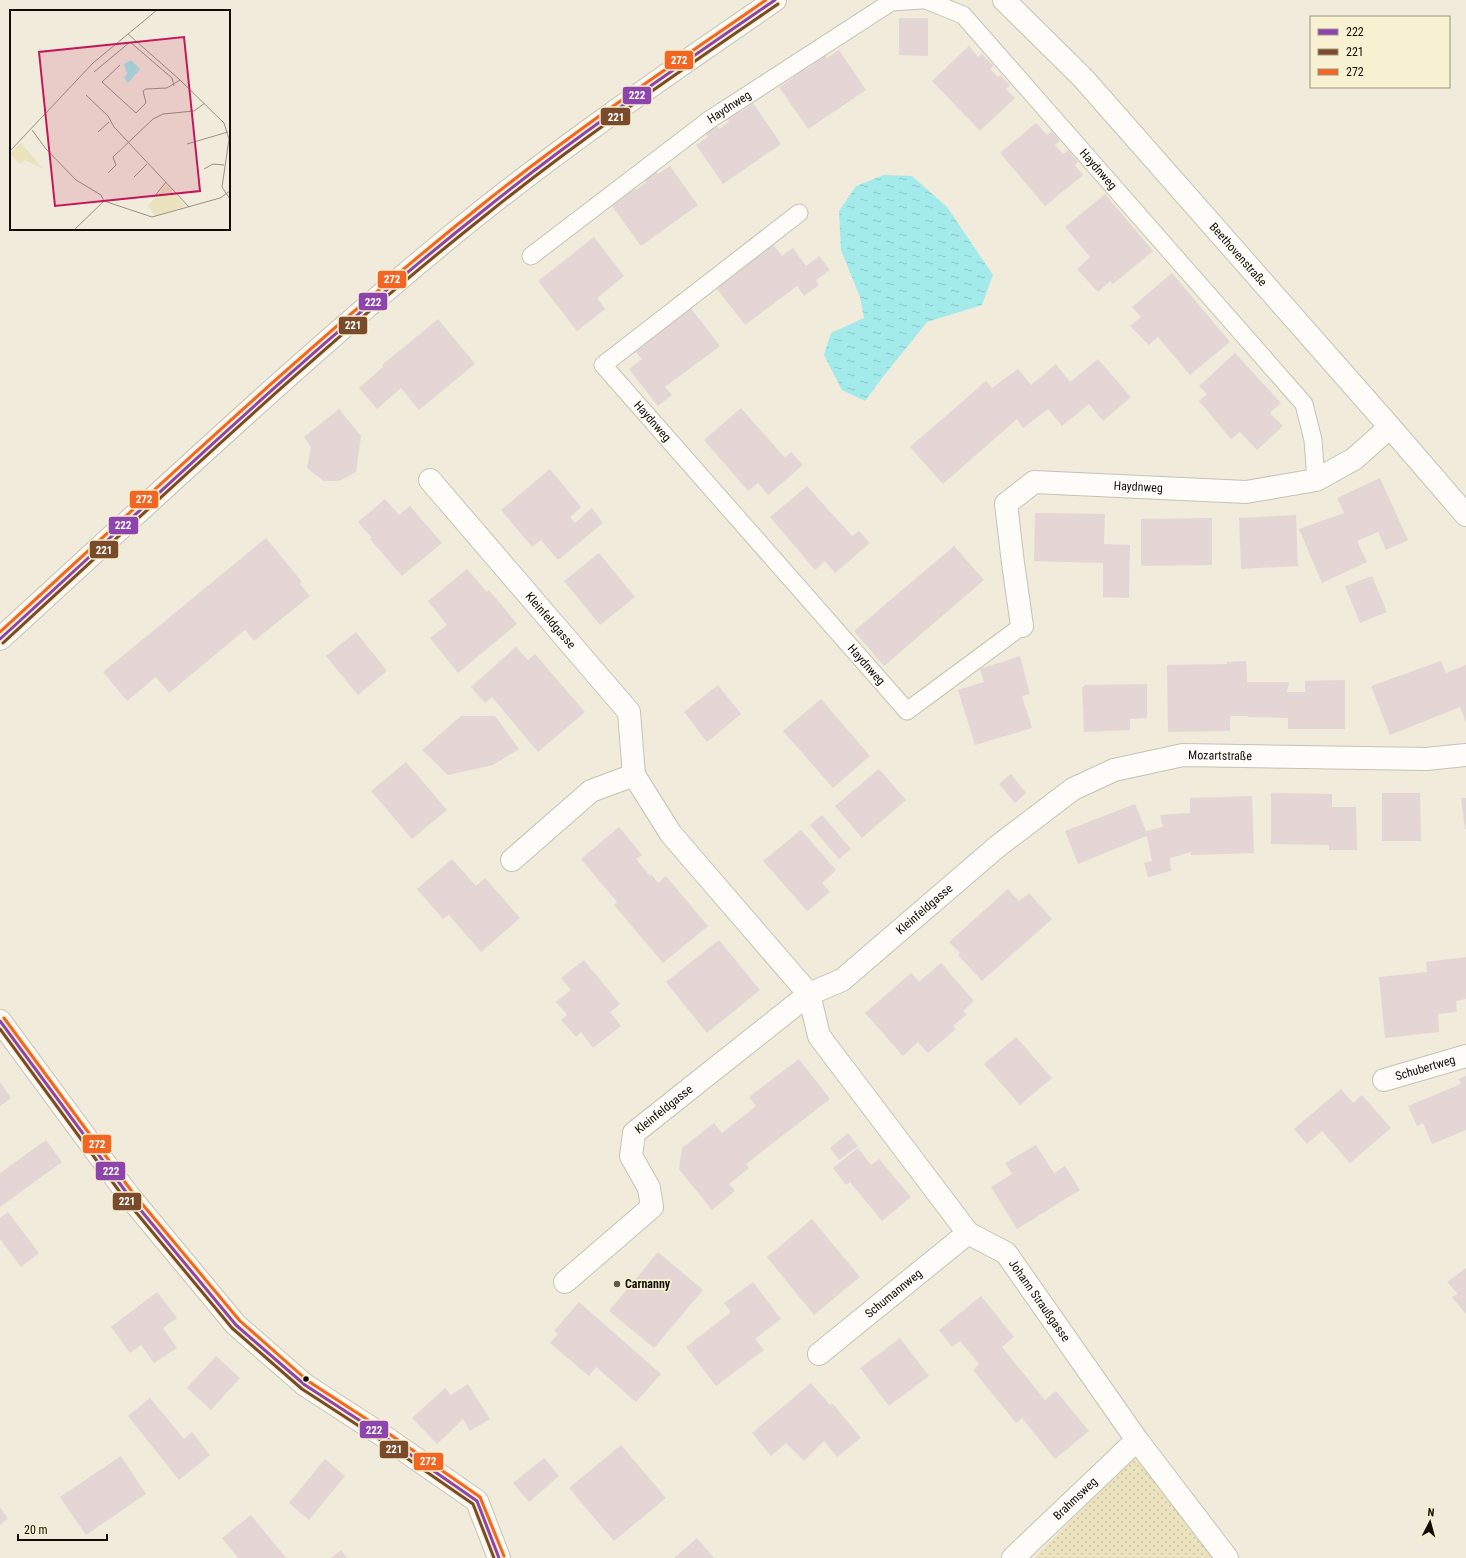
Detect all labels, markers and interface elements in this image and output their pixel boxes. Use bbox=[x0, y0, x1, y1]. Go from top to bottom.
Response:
inset map bbox=[10, 10, 230, 230]
legend bbox=[1310, 16, 1450, 88]
text: 222 bbox=[1346, 25, 1364, 39]
text: 221 bbox=[1346, 45, 1364, 59]
line badge: 272 bbox=[664, 50, 694, 70]
text: 272 bbox=[671, 54, 688, 67]
text: 272 bbox=[1346, 65, 1364, 79]
line badge: 222 bbox=[622, 86, 652, 105]
street label: Haydnweg bbox=[705, 88, 754, 126]
text: 222 bbox=[629, 89, 646, 102]
line badge: 221 bbox=[600, 107, 631, 126]
text: 221 bbox=[608, 111, 624, 124]
street label: Haydnweg bbox=[1077, 146, 1120, 192]
street label: Beethovenstraße bbox=[1207, 220, 1270, 289]
line badge: 272 bbox=[377, 270, 407, 289]
text: 272 bbox=[384, 273, 401, 286]
line badge: 222 bbox=[358, 292, 388, 311]
text: 222 bbox=[365, 296, 382, 309]
line badge: 221 bbox=[338, 316, 368, 335]
text: 221 bbox=[345, 319, 361, 332]
street label: Haydnweg bbox=[631, 398, 674, 444]
street label: Haydnweg bbox=[1113, 479, 1163, 495]
line badge: 272 bbox=[129, 490, 159, 509]
text: 272 bbox=[136, 493, 153, 506]
line badge: 222 bbox=[108, 516, 139, 535]
text: 222 bbox=[115, 519, 132, 532]
line badge: 221 bbox=[89, 540, 119, 559]
text: 221 bbox=[96, 544, 112, 557]
street label: Kleinfeldgasse bbox=[522, 589, 579, 652]
street label: Haydnweg bbox=[845, 642, 888, 688]
street label: Mozartstraße bbox=[1188, 748, 1252, 763]
street label: Kleinfeldgasse bbox=[893, 881, 956, 937]
street label: Schubertweg bbox=[1394, 1052, 1457, 1083]
street label: Kleinfeldgasse bbox=[632, 1082, 696, 1137]
line badge: 272 bbox=[82, 1134, 112, 1154]
text: 272 bbox=[89, 1138, 106, 1151]
line badge: 222 bbox=[95, 1161, 126, 1181]
text: 222 bbox=[103, 1165, 120, 1178]
line badge: 221 bbox=[112, 1192, 142, 1211]
text: 221 bbox=[119, 1195, 135, 1208]
street label: Johann Straußgasse bbox=[1006, 1257, 1073, 1345]
street label: Schumannweg bbox=[862, 1266, 925, 1321]
place label: Carnanny bbox=[625, 1277, 671, 1291]
marker: Carnanny bbox=[612, 1279, 622, 1289]
unlabelled marker bbox=[301, 1374, 311, 1384]
line badge: 222 bbox=[359, 1420, 389, 1439]
text: 222 bbox=[366, 1424, 383, 1437]
line badge: 221 bbox=[379, 1440, 409, 1459]
text: 221 bbox=[386, 1443, 402, 1456]
line badge: 272 bbox=[413, 1452, 444, 1471]
text: 272 bbox=[420, 1455, 437, 1468]
street label: Brahmsweg bbox=[1050, 1474, 1100, 1523]
north arrow bbox=[1410, 1502, 1450, 1542]
text: N bbox=[1427, 1506, 1435, 1519]
scale bar bbox=[18, 1516, 107, 1542]
text: 20 m bbox=[24, 1523, 48, 1537]

